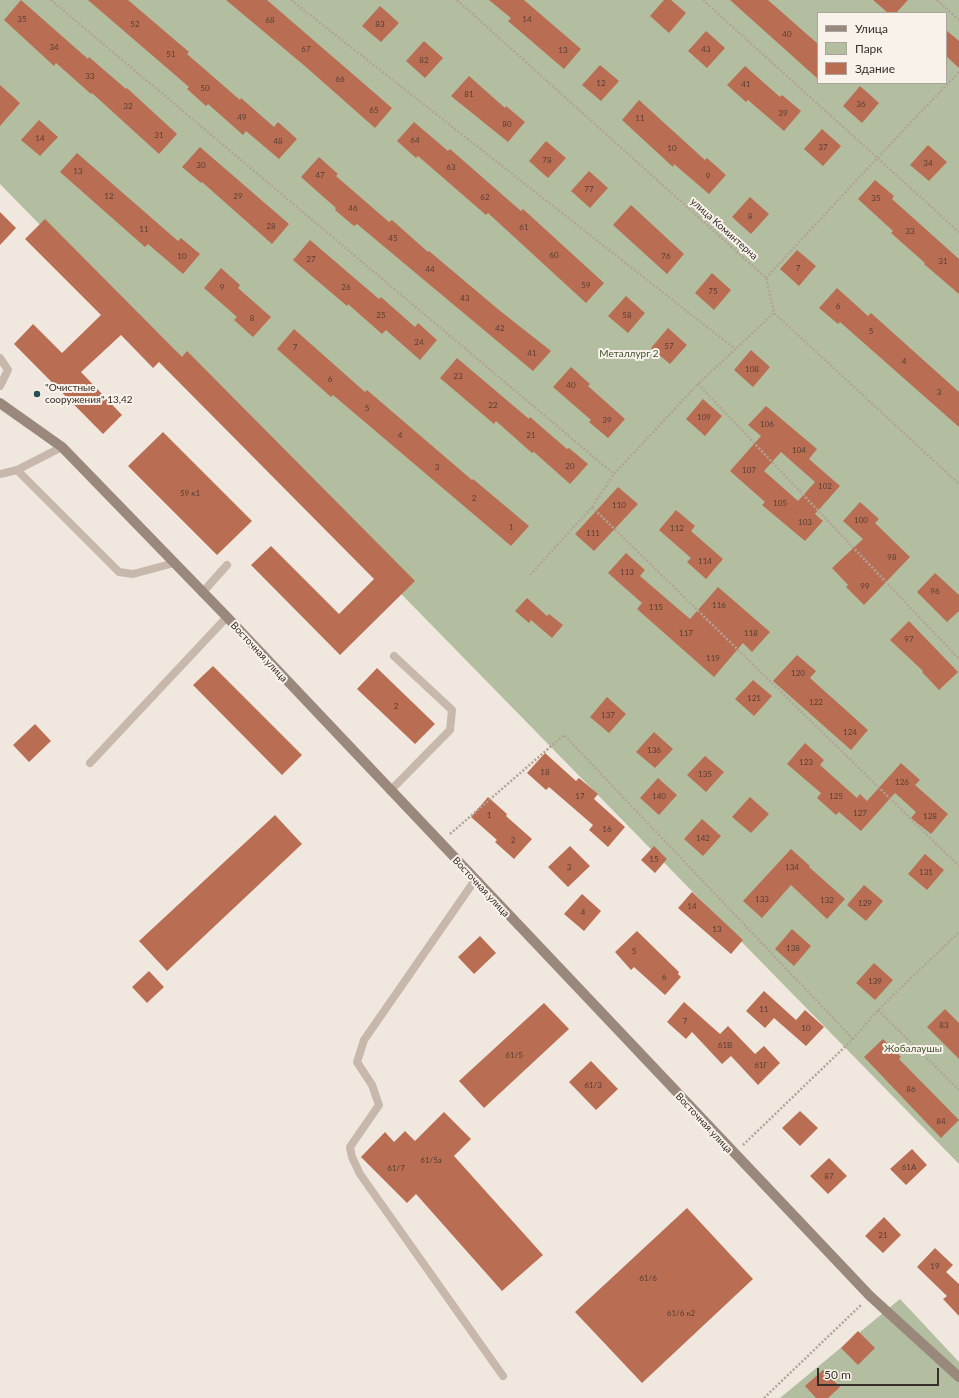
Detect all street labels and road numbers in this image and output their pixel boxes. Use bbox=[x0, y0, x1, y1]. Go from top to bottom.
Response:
street label: улица Коминтерна bbox=[688, 196, 760, 262]
street label: Восточная улица bbox=[228, 619, 290, 685]
street label: Восточная улица bbox=[450, 854, 512, 920]
street label: Восточная улица bbox=[673, 1090, 735, 1156]

